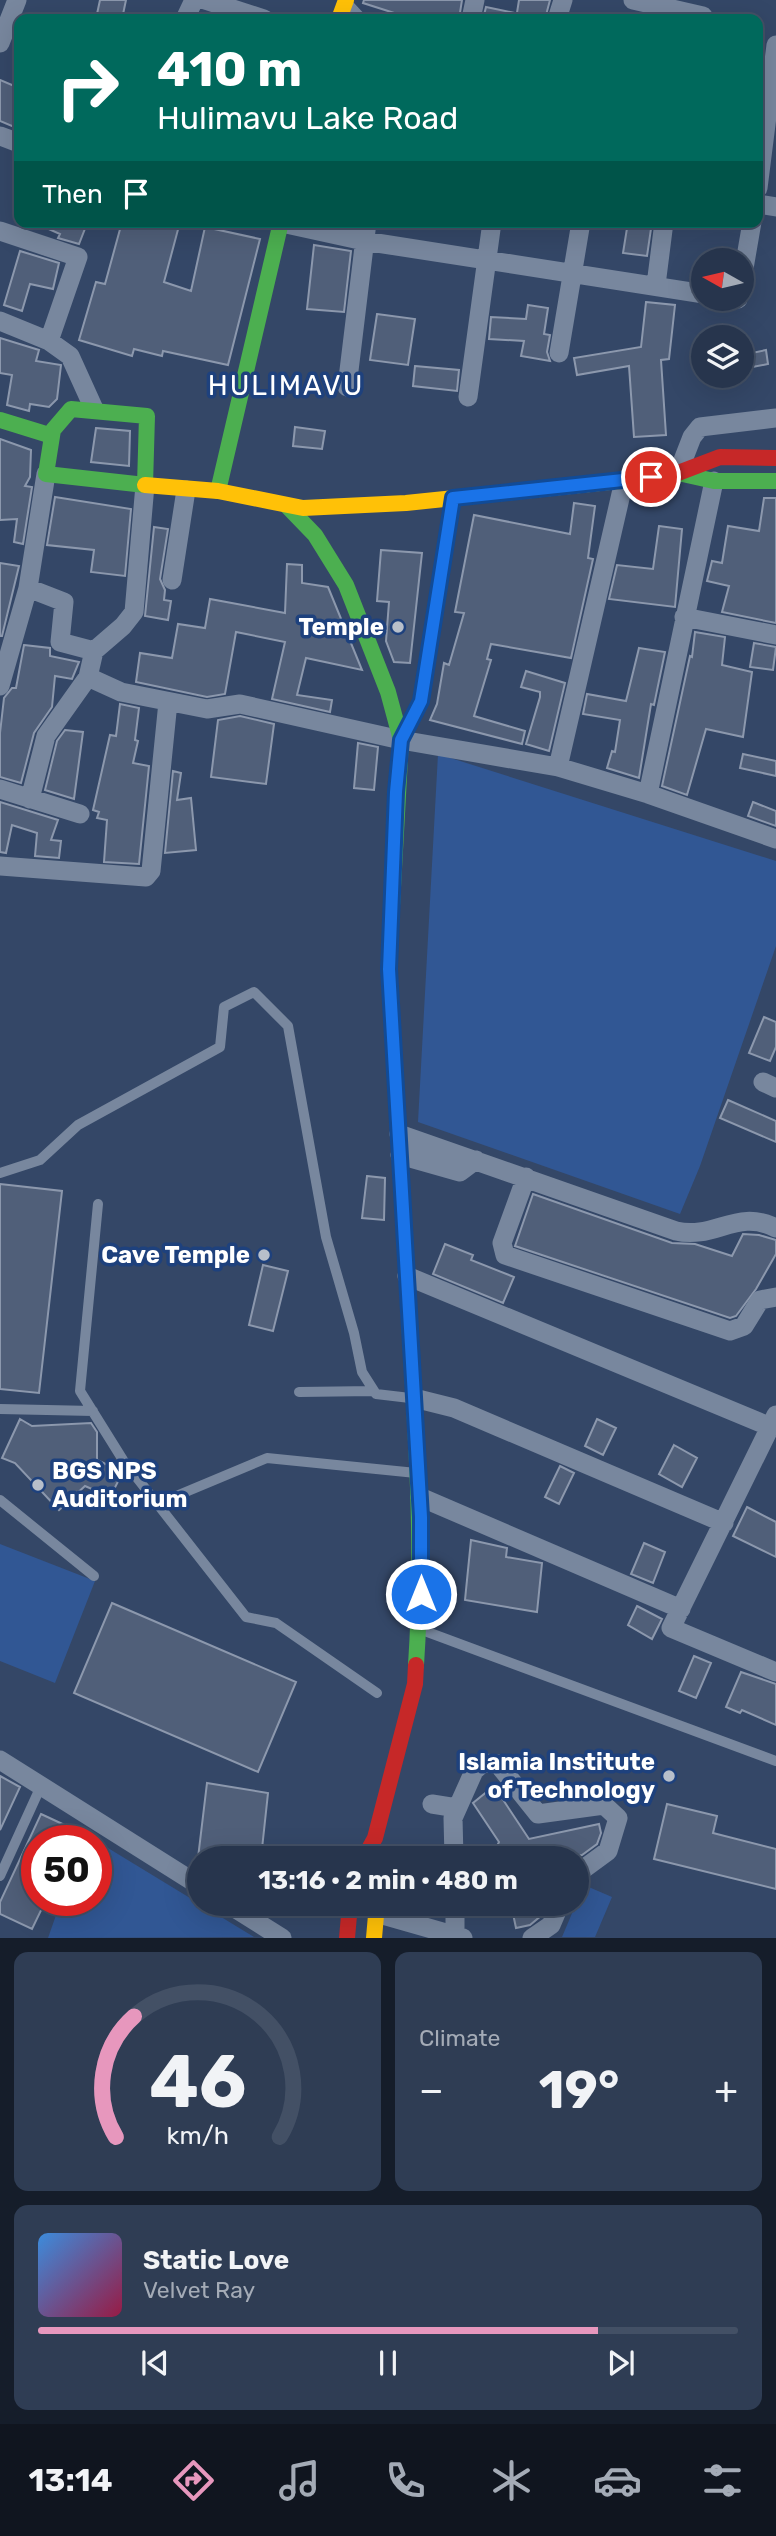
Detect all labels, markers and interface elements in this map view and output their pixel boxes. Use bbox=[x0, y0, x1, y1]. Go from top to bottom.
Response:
text: 410 m bbox=[157, 40, 302, 98]
icon: right bbox=[42, 42, 133, 133]
text: Hulimavu Lake Road bbox=[157, 99, 458, 137]
icon: arrive bbox=[117, 175, 155, 213]
text: Then bbox=[42, 179, 103, 210]
north arrow bbox=[691, 248, 754, 312]
map controls bbox=[691, 248, 754, 388]
button: layers bbox=[691, 325, 754, 388]
district label: HULIMAVU bbox=[208, 369, 364, 402]
pin bbox=[621, 447, 681, 507]
icon: arrive bbox=[632, 458, 670, 496]
place label: Temple bbox=[298, 613, 384, 641]
marker: Temple bbox=[390, 619, 406, 635]
place label: Cave Temple bbox=[101, 1241, 250, 1269]
marker: Cave Temple bbox=[256, 1247, 272, 1263]
place label: BGS NPS Auditorium bbox=[52, 1457, 187, 1513]
marker: BGS NPS Auditorium bbox=[30, 1477, 46, 1493]
position arrow bbox=[384, 1557, 458, 1631]
place label: Islamia Institute of Technology bbox=[458, 1748, 655, 1804]
marker: Islamia Institute of Technology bbox=[661, 1768, 677, 1784]
speed limit sign: 50 bbox=[21, 1825, 112, 1916]
text: 13:16 · 2 min · 480 m bbox=[258, 1865, 518, 1896]
text: Climate bbox=[419, 2024, 500, 2052]
text: 46 bbox=[149, 2040, 246, 2126]
text: 19° bbox=[539, 2059, 619, 2121]
text: − bbox=[419, 2067, 444, 2113]
text: + bbox=[714, 2067, 738, 2113]
text: km/h bbox=[166, 2121, 229, 2150]
text: Static Love bbox=[143, 2245, 289, 2276]
text: Velvet Ray bbox=[143, 2276, 255, 2304]
icon: previous bbox=[136, 2344, 174, 2382]
icon: pause bbox=[369, 2344, 407, 2382]
icon: next bbox=[602, 2344, 640, 2382]
icon: directions bbox=[169, 2456, 218, 2505]
icon: music bbox=[275, 2456, 324, 2505]
icon: phone bbox=[381, 2456, 430, 2505]
icon: climate bbox=[487, 2456, 536, 2505]
icon: car bbox=[593, 2456, 642, 2505]
icon: filters bbox=[698, 2456, 747, 2505]
text: 13:14 bbox=[28, 2461, 113, 2499]

